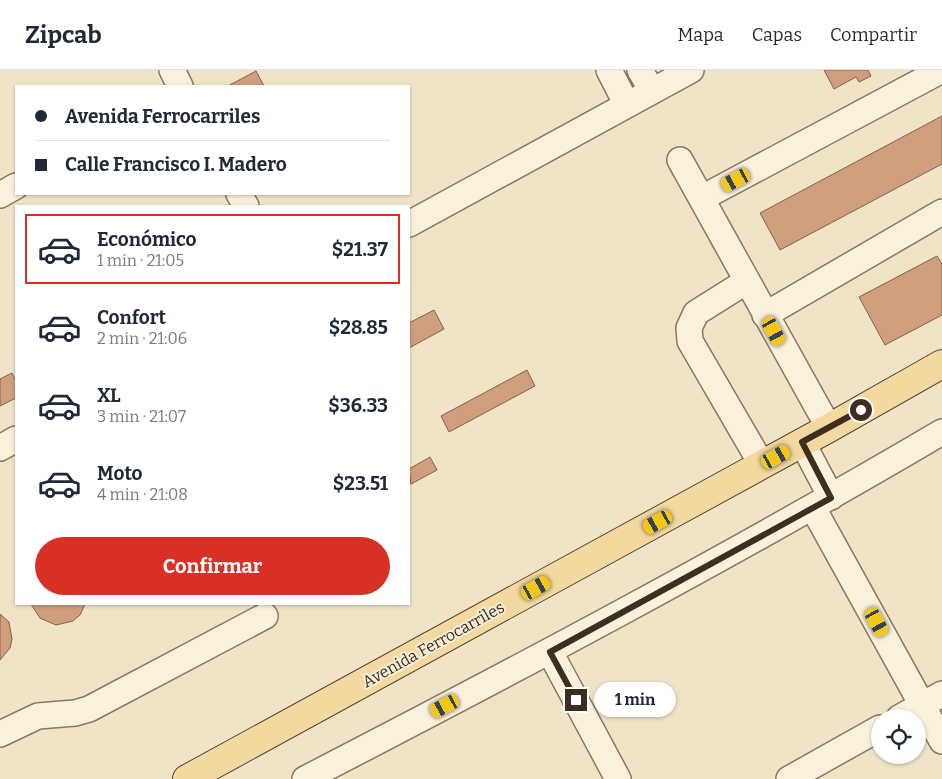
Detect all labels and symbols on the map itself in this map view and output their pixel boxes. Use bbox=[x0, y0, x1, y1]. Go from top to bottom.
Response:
car bbox=[719, 166, 752, 194]
car bbox=[760, 314, 787, 348]
route start bbox=[850, 399, 872, 421]
car bbox=[759, 443, 792, 471]
car bbox=[641, 508, 674, 536]
car bbox=[519, 574, 552, 602]
street label: Avenida Ferrocarriles bbox=[359, 597, 508, 691]
car bbox=[863, 605, 890, 639]
callout: 1 min bbox=[594, 682, 676, 718]
route end bbox=[565, 689, 587, 711]
car bbox=[428, 692, 461, 720]

